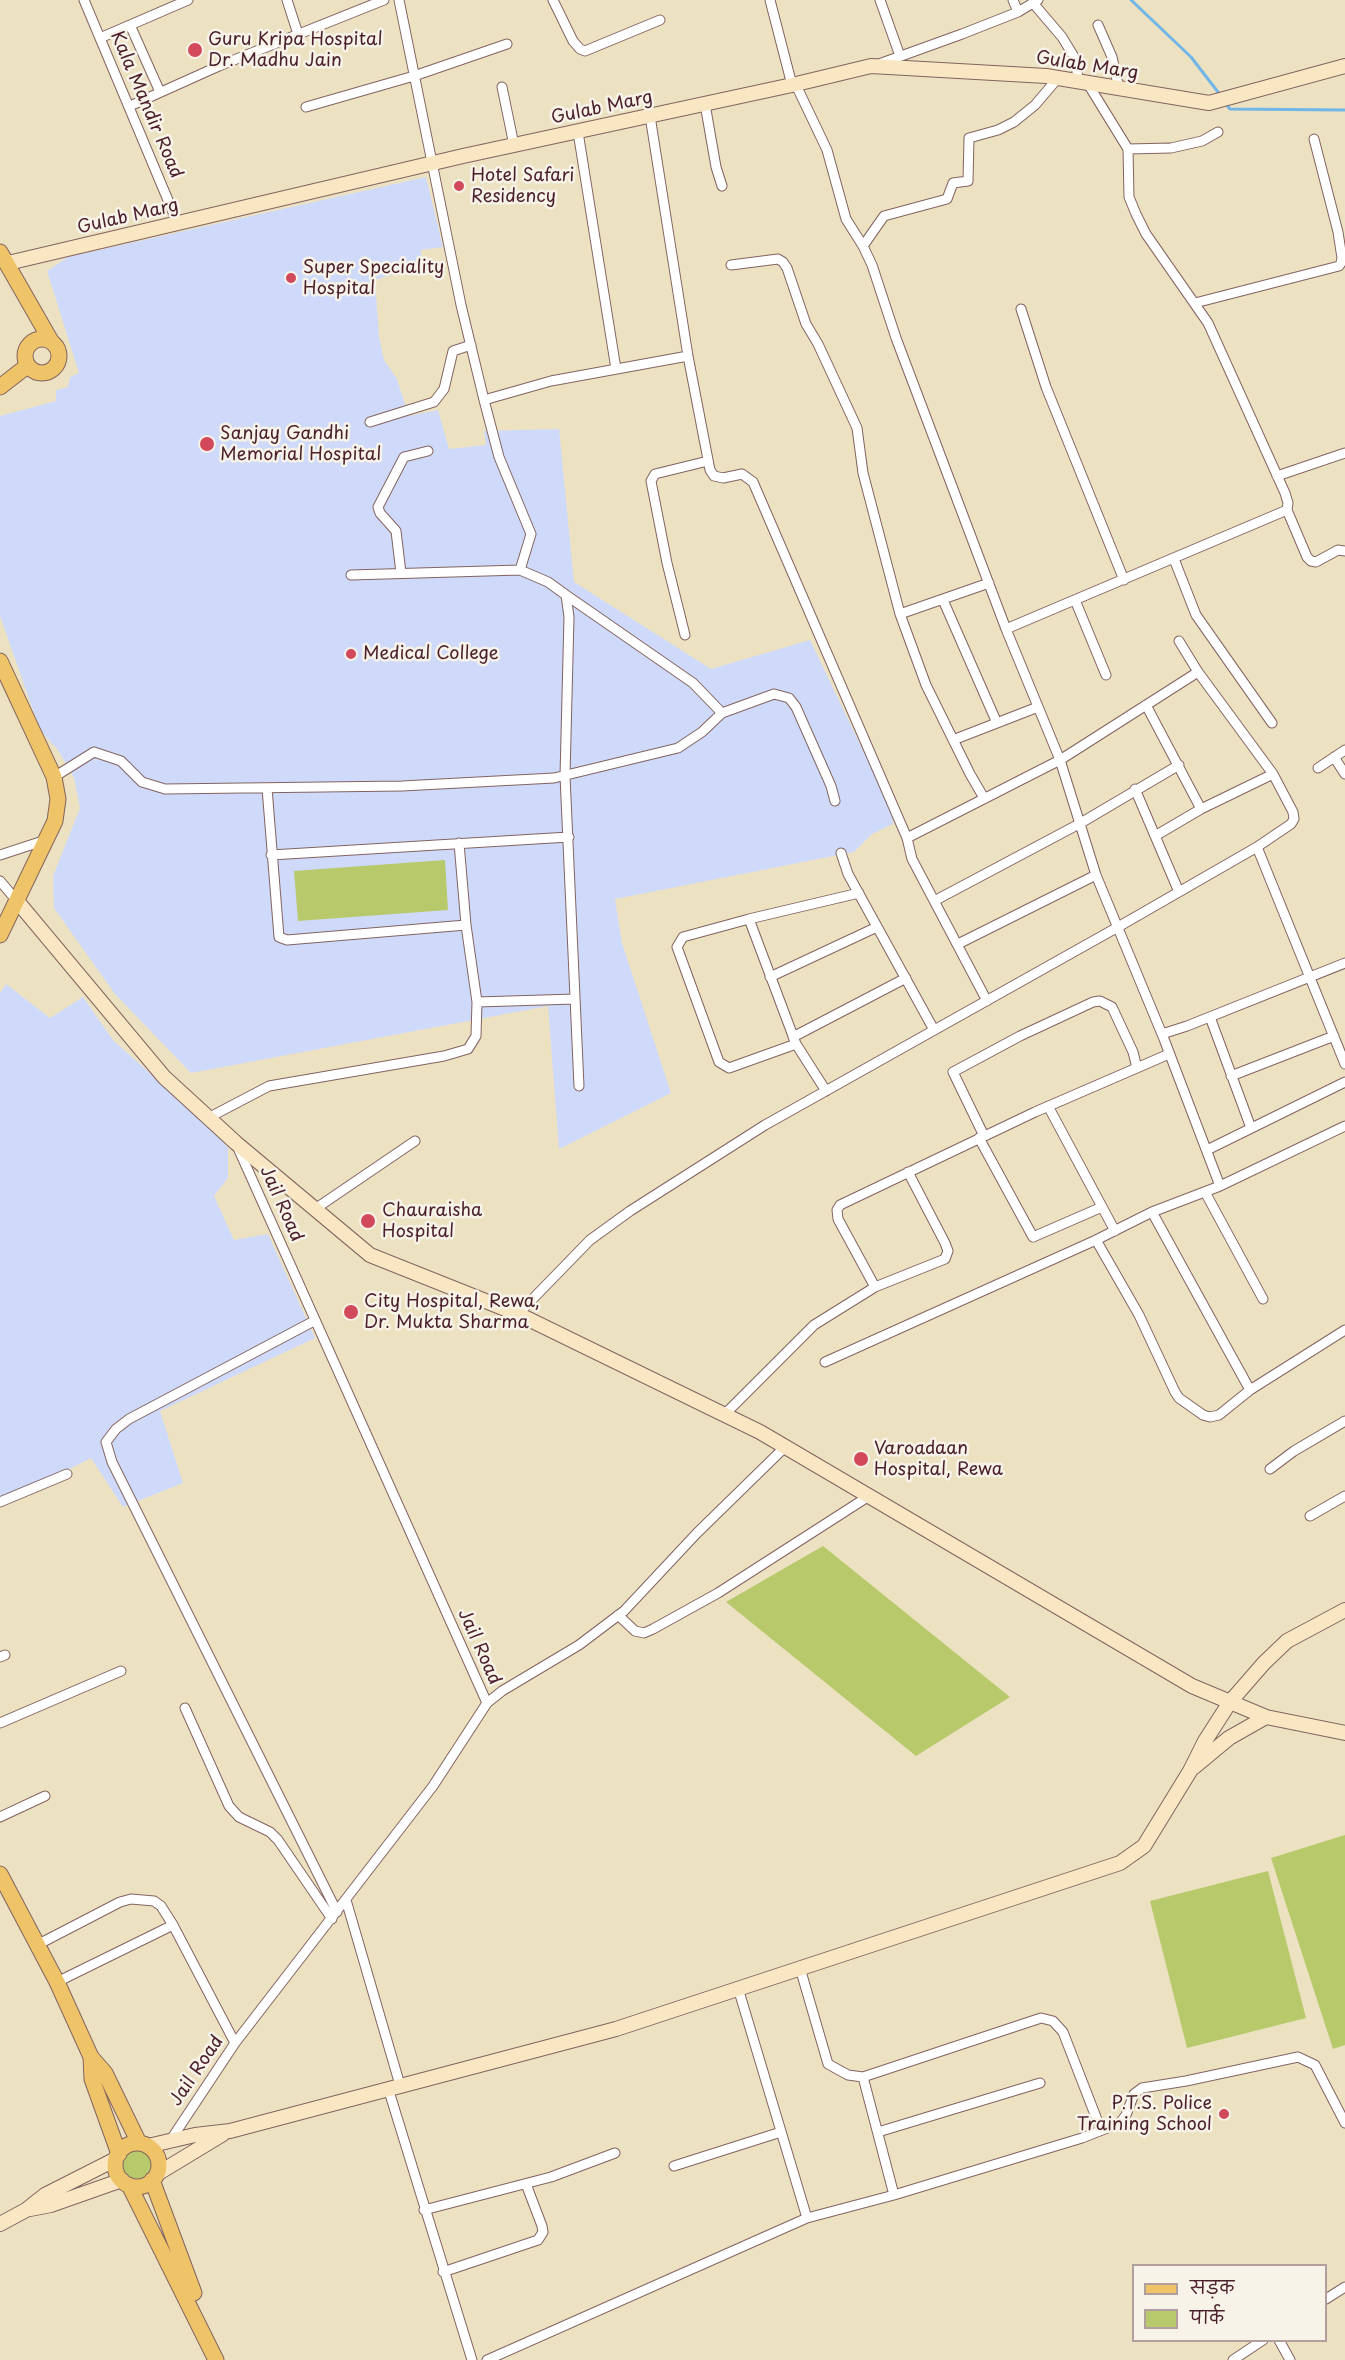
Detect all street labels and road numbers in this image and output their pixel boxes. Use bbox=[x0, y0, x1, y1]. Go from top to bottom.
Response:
street label: Kala Mandir Road bbox=[105, 28, 187, 182]
street label: Gulab Marg bbox=[1034, 47, 1140, 85]
street label: Gulab Marg bbox=[549, 87, 655, 129]
street label: Gulab Marg bbox=[75, 195, 181, 239]
street label: Jail Road bbox=[255, 1163, 307, 1245]
street label: Jail Road bbox=[453, 1606, 505, 1688]
street label: Jail Road bbox=[166, 2032, 228, 2110]

